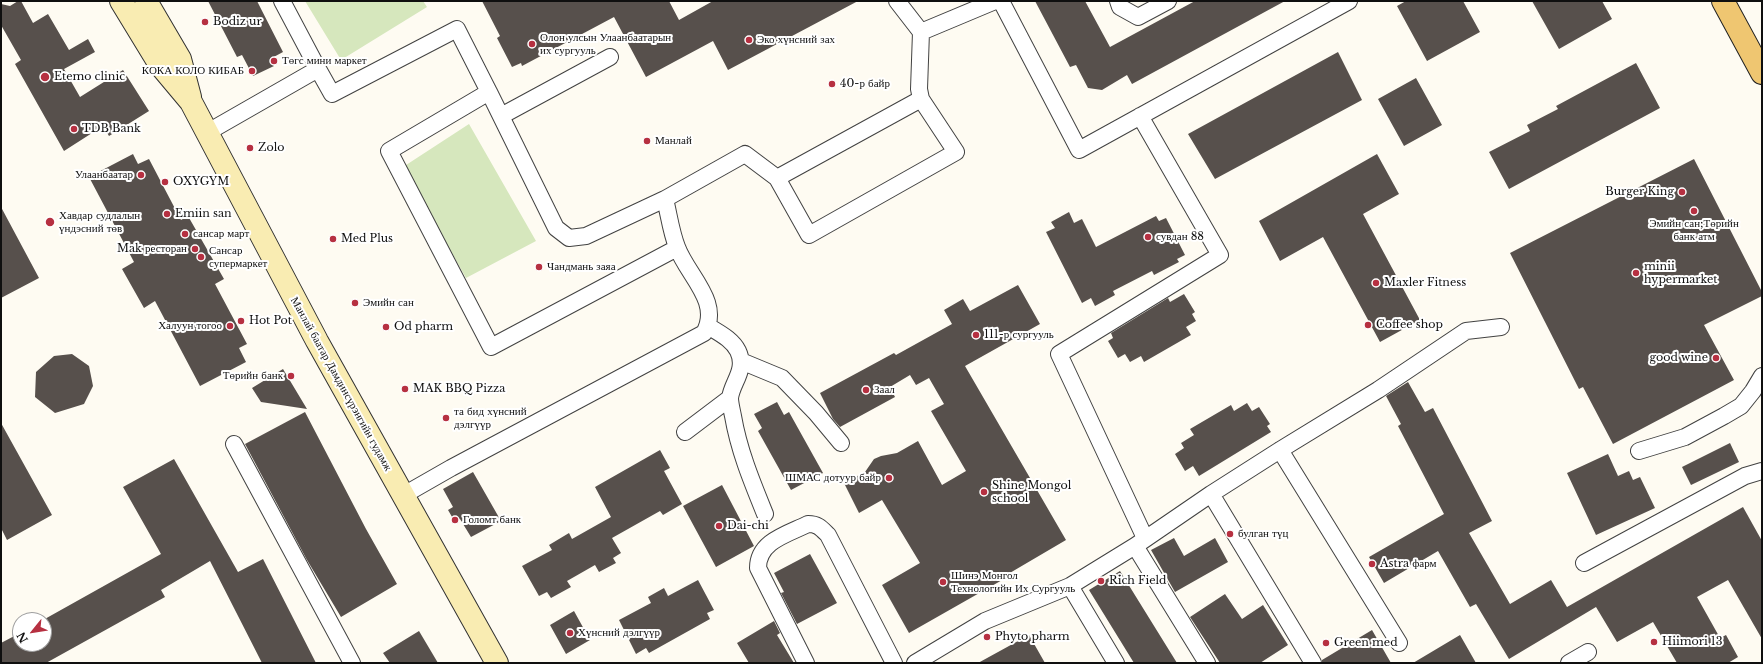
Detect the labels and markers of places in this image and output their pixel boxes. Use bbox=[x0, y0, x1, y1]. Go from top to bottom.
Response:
place label: Bodiz ur bbox=[213, 15, 262, 29]
marker: Bodiz ur bbox=[200, 17, 210, 27]
place label: Олон улсын Улаанбаатарын их сургууль bbox=[540, 31, 671, 57]
place label: Эко хүнсний зах bbox=[757, 33, 835, 47]
marker: Эко хүнсний зах bbox=[744, 35, 754, 45]
marker: Олон улсын Улаанбаатарын их сургууль bbox=[527, 39, 537, 49]
place label: Төгс мини маркет bbox=[282, 54, 367, 68]
marker: Төгс мини маркет bbox=[269, 56, 279, 66]
place label: КОКА КОЛО КИБАБ bbox=[142, 64, 244, 78]
marker: КОКА КОЛО КИБАБ bbox=[247, 66, 257, 76]
place label: Etemo clinic bbox=[54, 70, 125, 84]
marker: Etemo clinic bbox=[39, 71, 51, 83]
place label: 40-р байр bbox=[840, 77, 890, 91]
marker: 40-р байр bbox=[827, 79, 837, 89]
place label: TDB Bank bbox=[82, 122, 141, 136]
marker: TDB Bank bbox=[69, 124, 79, 134]
place label: Манлай bbox=[655, 134, 692, 148]
marker: Манлай bbox=[642, 136, 652, 146]
place label: Zolo bbox=[258, 141, 284, 155]
marker: Zolo bbox=[245, 143, 255, 153]
place label: Улаанбаатар bbox=[75, 168, 133, 182]
marker: Улаанбаатар bbox=[136, 170, 146, 180]
place label: OXYGYM bbox=[173, 175, 229, 189]
marker: OXYGYM bbox=[160, 177, 170, 187]
place label: Burger King bbox=[1605, 185, 1674, 199]
marker: Burger King bbox=[1677, 187, 1687, 197]
marker: Эмийн сан;Төрийн банк атм bbox=[1689, 206, 1699, 216]
place label: Emiin san bbox=[175, 207, 232, 221]
place label: Хавдар судлалын үндэсний төв bbox=[59, 209, 140, 235]
marker: Emiin san bbox=[162, 209, 172, 219]
marker: Хавдар судлалын үндэсний төв bbox=[44, 216, 56, 228]
place label: Эмийн сан;Төрийн банк атм bbox=[1649, 217, 1739, 243]
place label: сансар март bbox=[193, 227, 249, 241]
marker: сансар март bbox=[180, 229, 190, 239]
place label: сувдан 88 bbox=[1156, 230, 1204, 244]
place label: Med Plus bbox=[341, 232, 393, 246]
marker: сувдан 88 bbox=[1143, 232, 1153, 242]
marker: Med Plus bbox=[328, 234, 338, 244]
place label: Mak ресторан bbox=[117, 242, 187, 256]
marker: Mak ресторан bbox=[190, 244, 200, 254]
place label: Сансар супермаркет bbox=[209, 244, 267, 270]
marker: Сансар супермаркет bbox=[196, 252, 206, 262]
place label: Чандмань заяа bbox=[547, 260, 616, 274]
place label: minii hypermarket bbox=[1644, 260, 1717, 286]
marker: Чандмань заяа bbox=[534, 262, 544, 272]
marker: minii hypermarket bbox=[1631, 268, 1641, 278]
place label: Maxler Fitness bbox=[1384, 276, 1466, 290]
marker: Maxler Fitness bbox=[1371, 278, 1381, 288]
place label: Эмийн сан bbox=[363, 296, 414, 310]
marker: Эмийн сан bbox=[350, 298, 360, 308]
place label: Hot Pot bbox=[249, 314, 292, 328]
marker: Hot Pot bbox=[236, 316, 246, 326]
place label: Coffee shop bbox=[1376, 318, 1443, 332]
place label: Халуун тогоо bbox=[158, 319, 222, 333]
place label: Od pharm bbox=[394, 320, 453, 334]
marker: Coffee shop bbox=[1363, 320, 1373, 330]
marker: Халуун тогоо bbox=[225, 321, 235, 331]
marker: Od pharm bbox=[381, 322, 391, 332]
place label: 111-р сургууль bbox=[984, 328, 1054, 342]
marker: 111-р сургууль bbox=[971, 330, 981, 340]
place label: good wine bbox=[1649, 351, 1708, 365]
marker: good wine bbox=[1711, 353, 1721, 363]
place label: Төрийн банк bbox=[223, 369, 283, 383]
marker: Төрийн банк bbox=[286, 371, 296, 381]
place label: MAK BBQ Pizza bbox=[413, 382, 505, 396]
place label: Заал bbox=[874, 383, 895, 397]
marker: MAK BBQ Pizza bbox=[400, 384, 410, 394]
marker: Заал bbox=[861, 385, 871, 395]
place label: та бид хүнсний дэлгүүр bbox=[454, 405, 527, 431]
marker: та бид хүнсний дэлгүүр bbox=[441, 413, 451, 423]
place label: ШМАС дотуур байр bbox=[785, 471, 881, 485]
marker: ШМАС дотуур байр bbox=[884, 473, 894, 483]
place label: Shine Mongol school bbox=[992, 479, 1071, 505]
marker: Shine Mongol school bbox=[979, 487, 989, 497]
place label: Голомт банк bbox=[463, 513, 521, 527]
marker: Голомт банк bbox=[450, 515, 460, 525]
place label: Dai-chi bbox=[727, 519, 769, 533]
marker: Dai-chi bbox=[714, 521, 724, 531]
place label: булган түц bbox=[1238, 527, 1288, 541]
marker: булган түц bbox=[1225, 529, 1235, 539]
place label: Astra фарм bbox=[1380, 557, 1436, 571]
marker: Astra фарм bbox=[1367, 559, 1377, 569]
place label: Шинэ Монгол Технологийн Их Сургууль bbox=[951, 569, 1075, 595]
place label: Rich Field bbox=[1109, 574, 1166, 588]
marker: Rich Field bbox=[1096, 576, 1106, 586]
marker: Шинэ Монгол Технологийн Их Сургууль bbox=[938, 577, 948, 587]
place label: Хүнсний дэлгүүр bbox=[578, 626, 660, 640]
marker: Хүнсний дэлгүүр bbox=[565, 628, 575, 638]
place label: Phyto pharm bbox=[995, 630, 1070, 644]
marker: Phyto pharm bbox=[982, 632, 992, 642]
place label: Hiimori 13 bbox=[1662, 635, 1723, 649]
place label: Green med bbox=[1334, 636, 1398, 650]
marker: Hiimori 13 bbox=[1649, 637, 1659, 647]
marker: Green med bbox=[1321, 638, 1331, 648]

